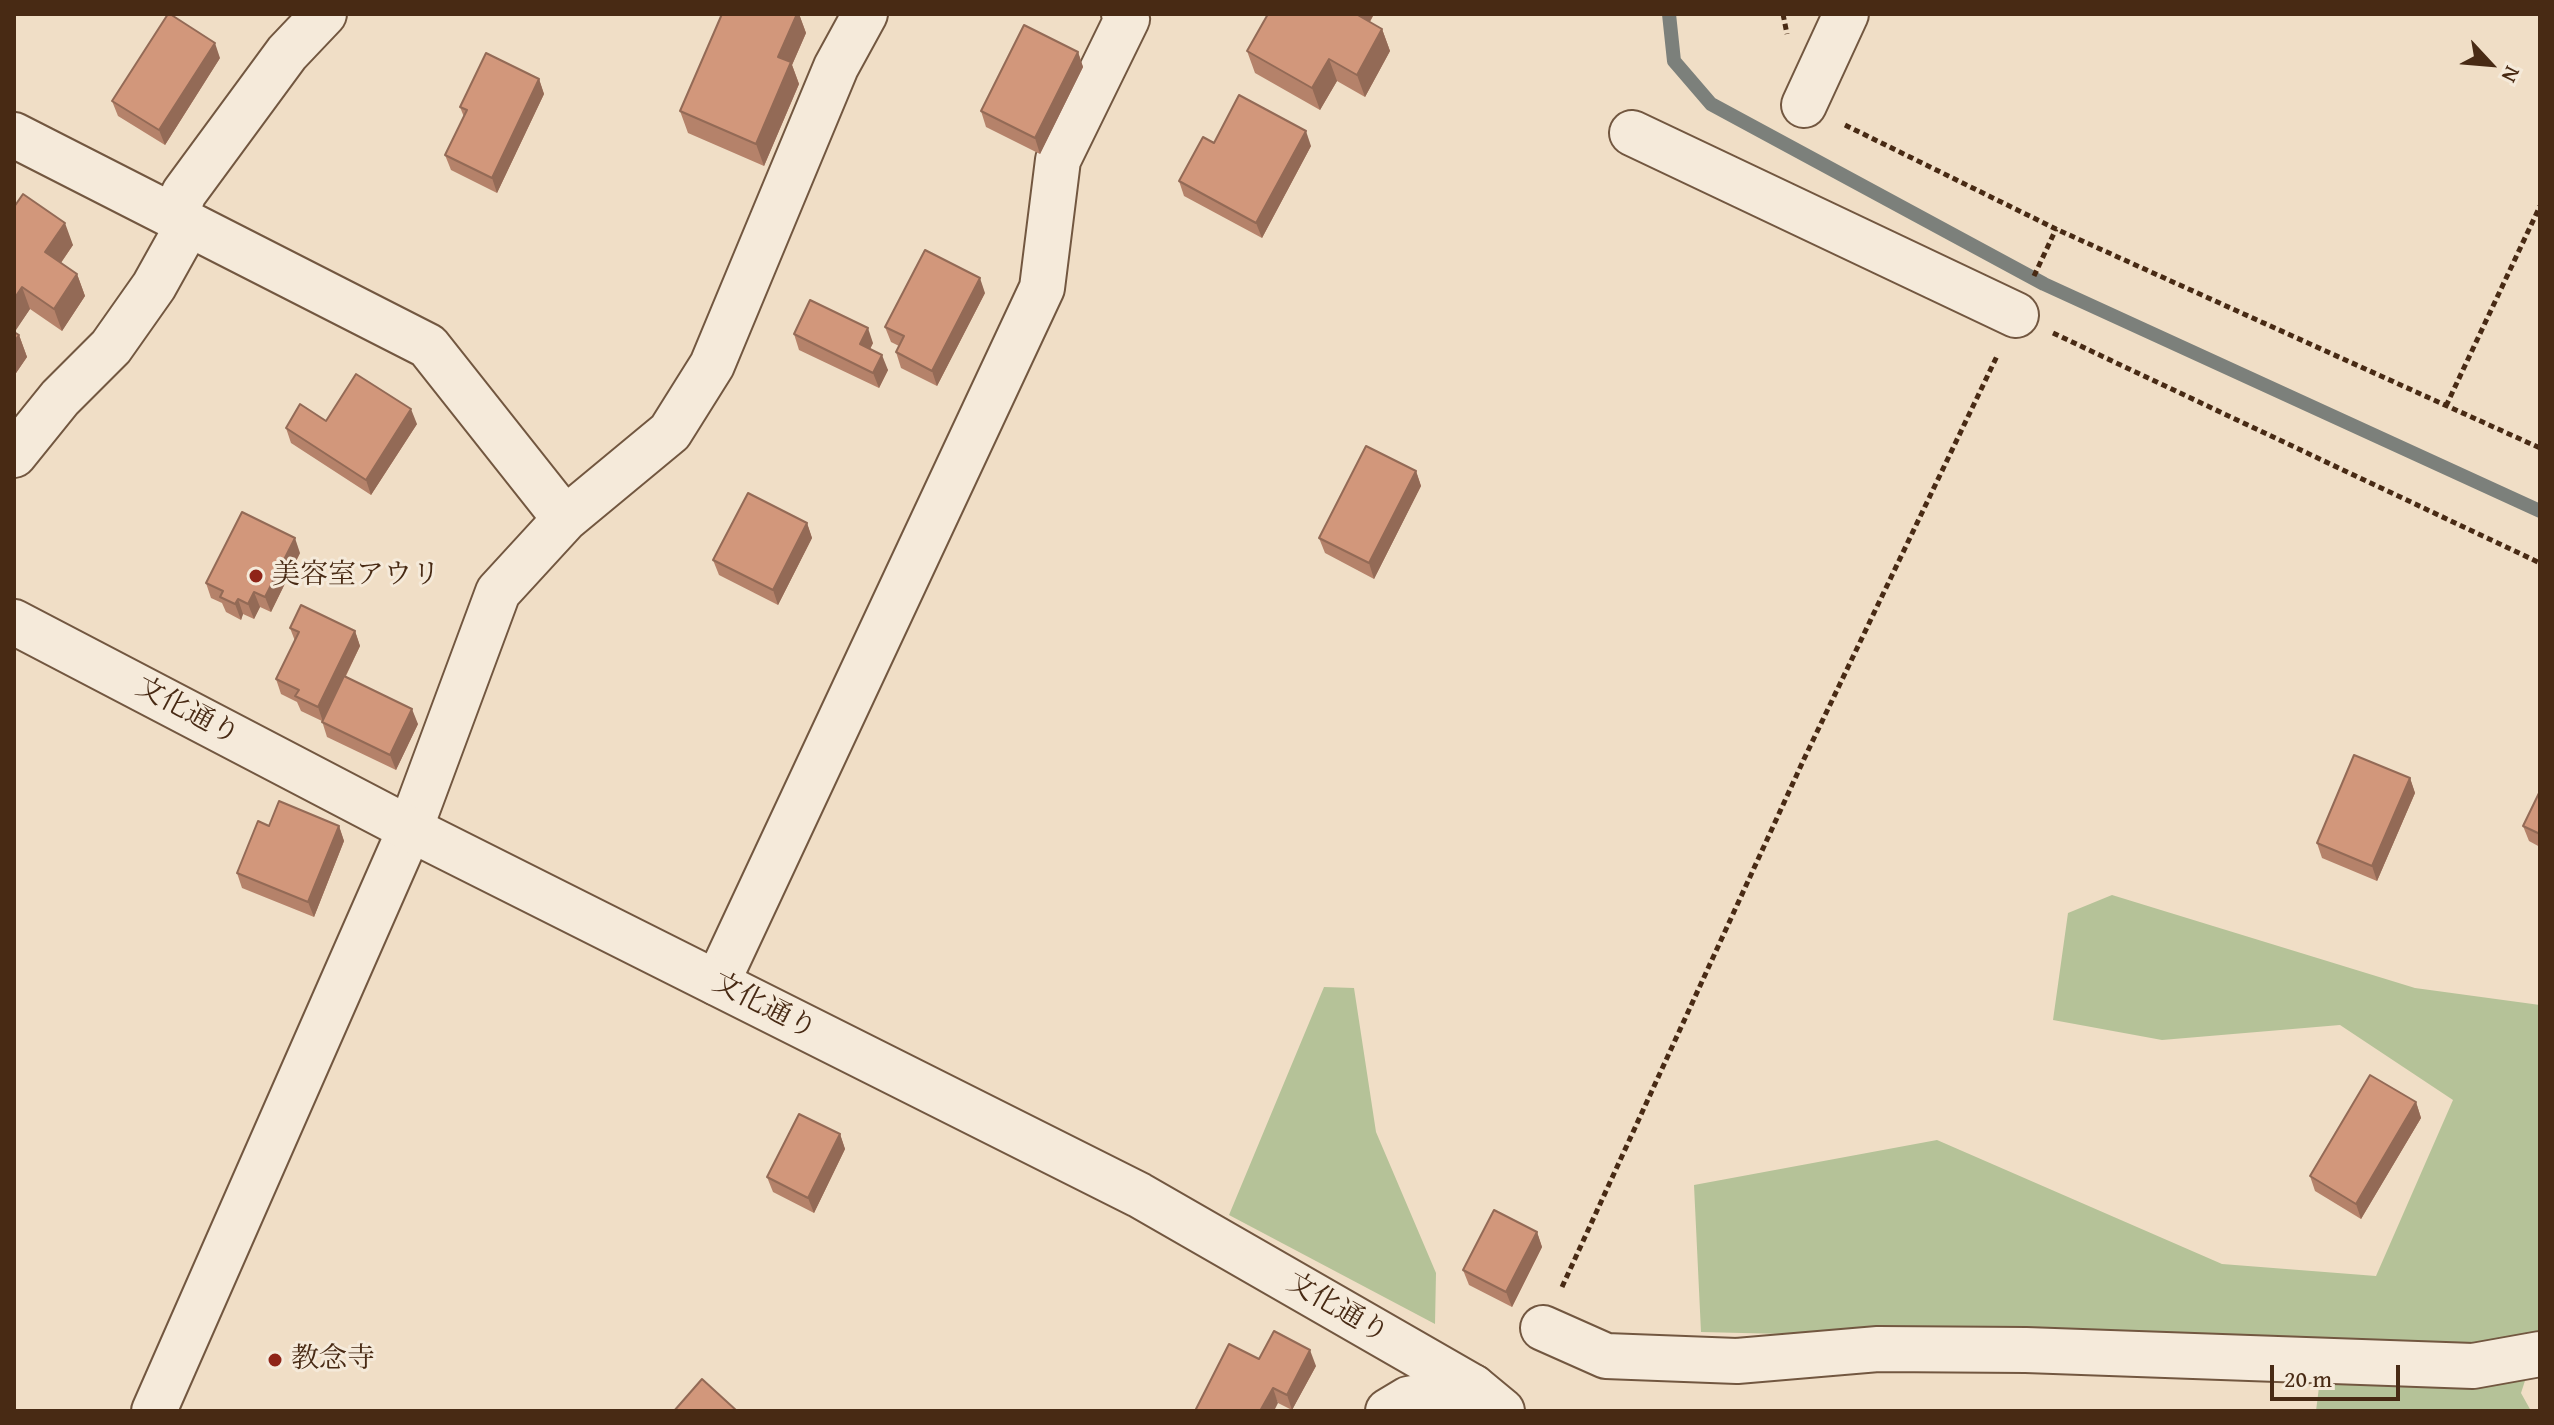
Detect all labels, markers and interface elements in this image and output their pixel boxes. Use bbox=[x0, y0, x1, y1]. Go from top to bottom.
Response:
north arrow bbox=[2450, 24, 2530, 104]
text: N bbox=[2494, 61, 2529, 88]
place label: 美容室アウリ bbox=[272, 559, 440, 593]
marker: 美容室アウリ bbox=[247, 567, 265, 585]
street label: 文化通り bbox=[130, 671, 244, 753]
street label: 文化通り bbox=[706, 967, 822, 1047]
street label: 文化通り bbox=[1280, 1266, 1394, 1352]
place label: 教念寺 bbox=[291, 1343, 375, 1377]
scale bar bbox=[2274, 1349, 2404, 1399]
marker: 教念寺 bbox=[266, 1351, 284, 1369]
text: 20 m bbox=[2284, 1361, 2332, 1396]

